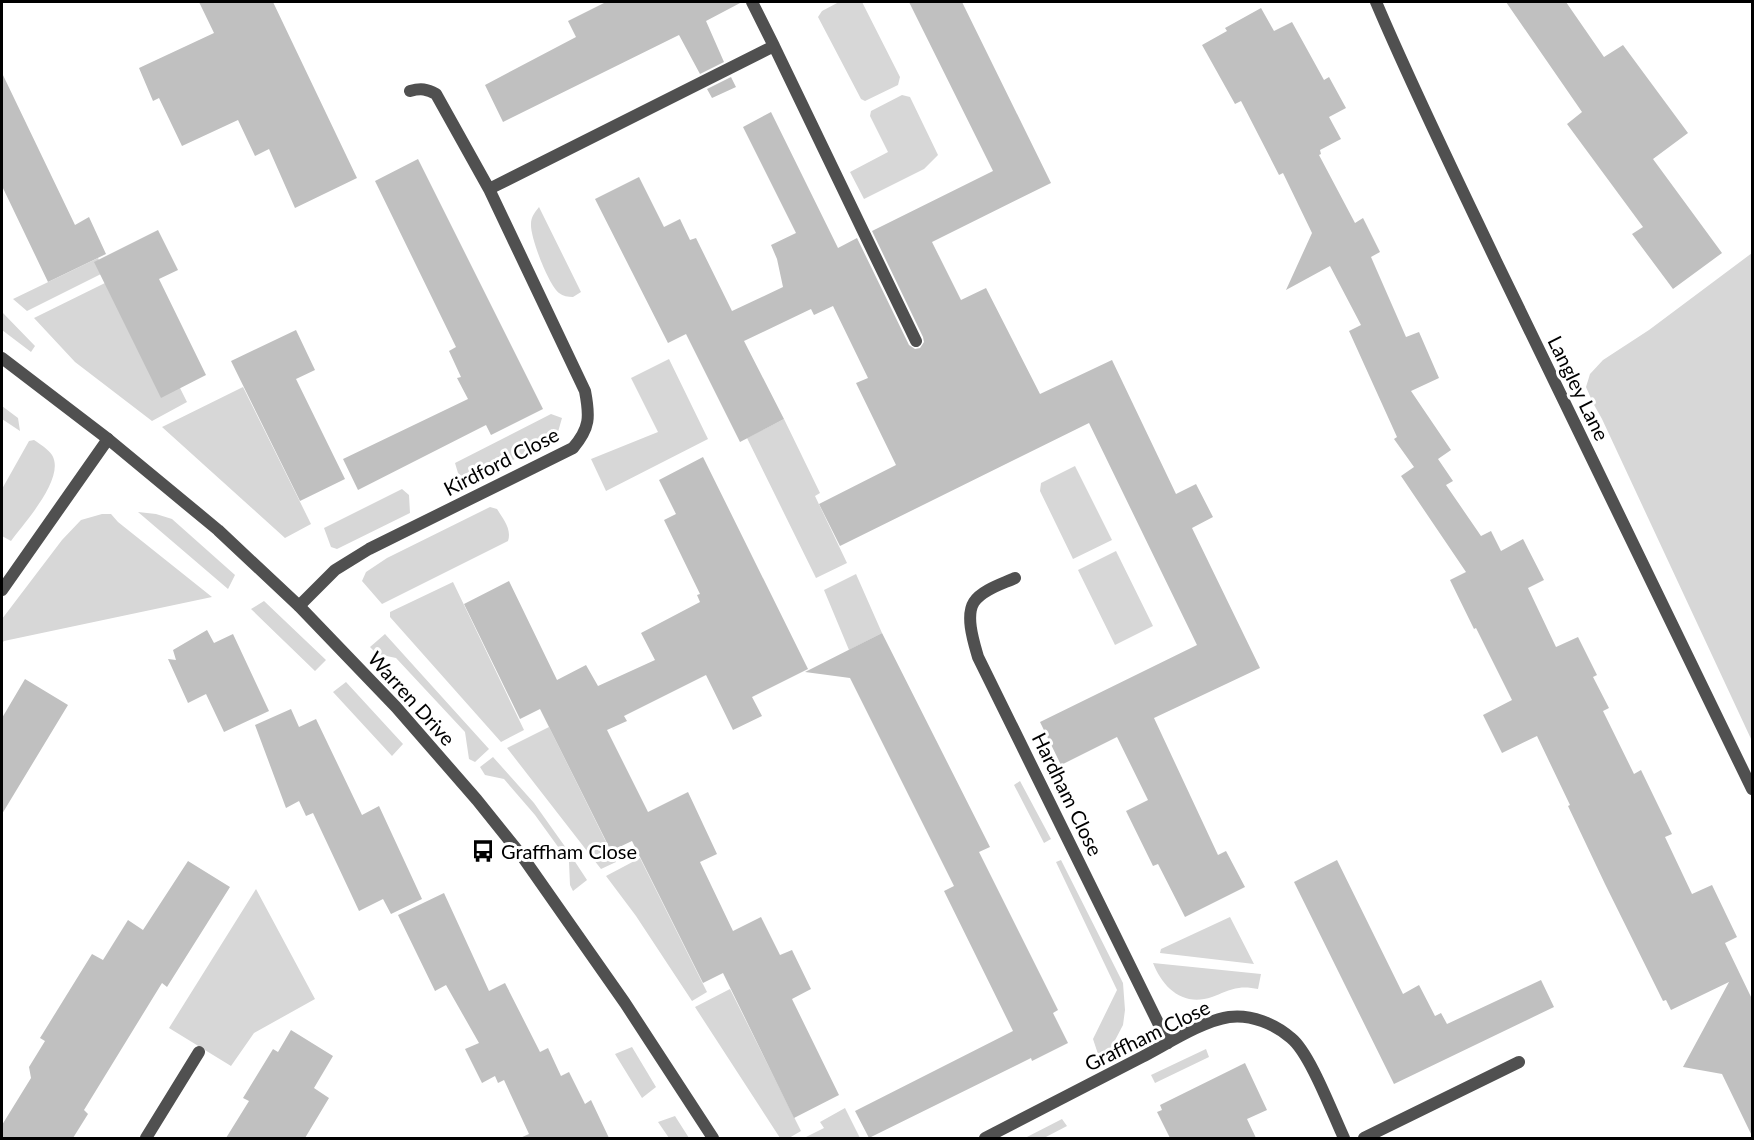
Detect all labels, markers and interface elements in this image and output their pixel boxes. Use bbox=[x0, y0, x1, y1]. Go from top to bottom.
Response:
street label: Langley Lane bbox=[1543, 332, 1615, 444]
street label: Kirdford Close bbox=[439, 422, 563, 500]
street label: Warren Drive bbox=[364, 646, 460, 750]
street label: Hardham Close bbox=[1028, 728, 1108, 860]
bus stop icon: Graffham Close bbox=[470, 838, 496, 864]
place label: Graffham Close bbox=[501, 839, 637, 863]
street label: Graffham Close bbox=[1081, 994, 1213, 1076]

